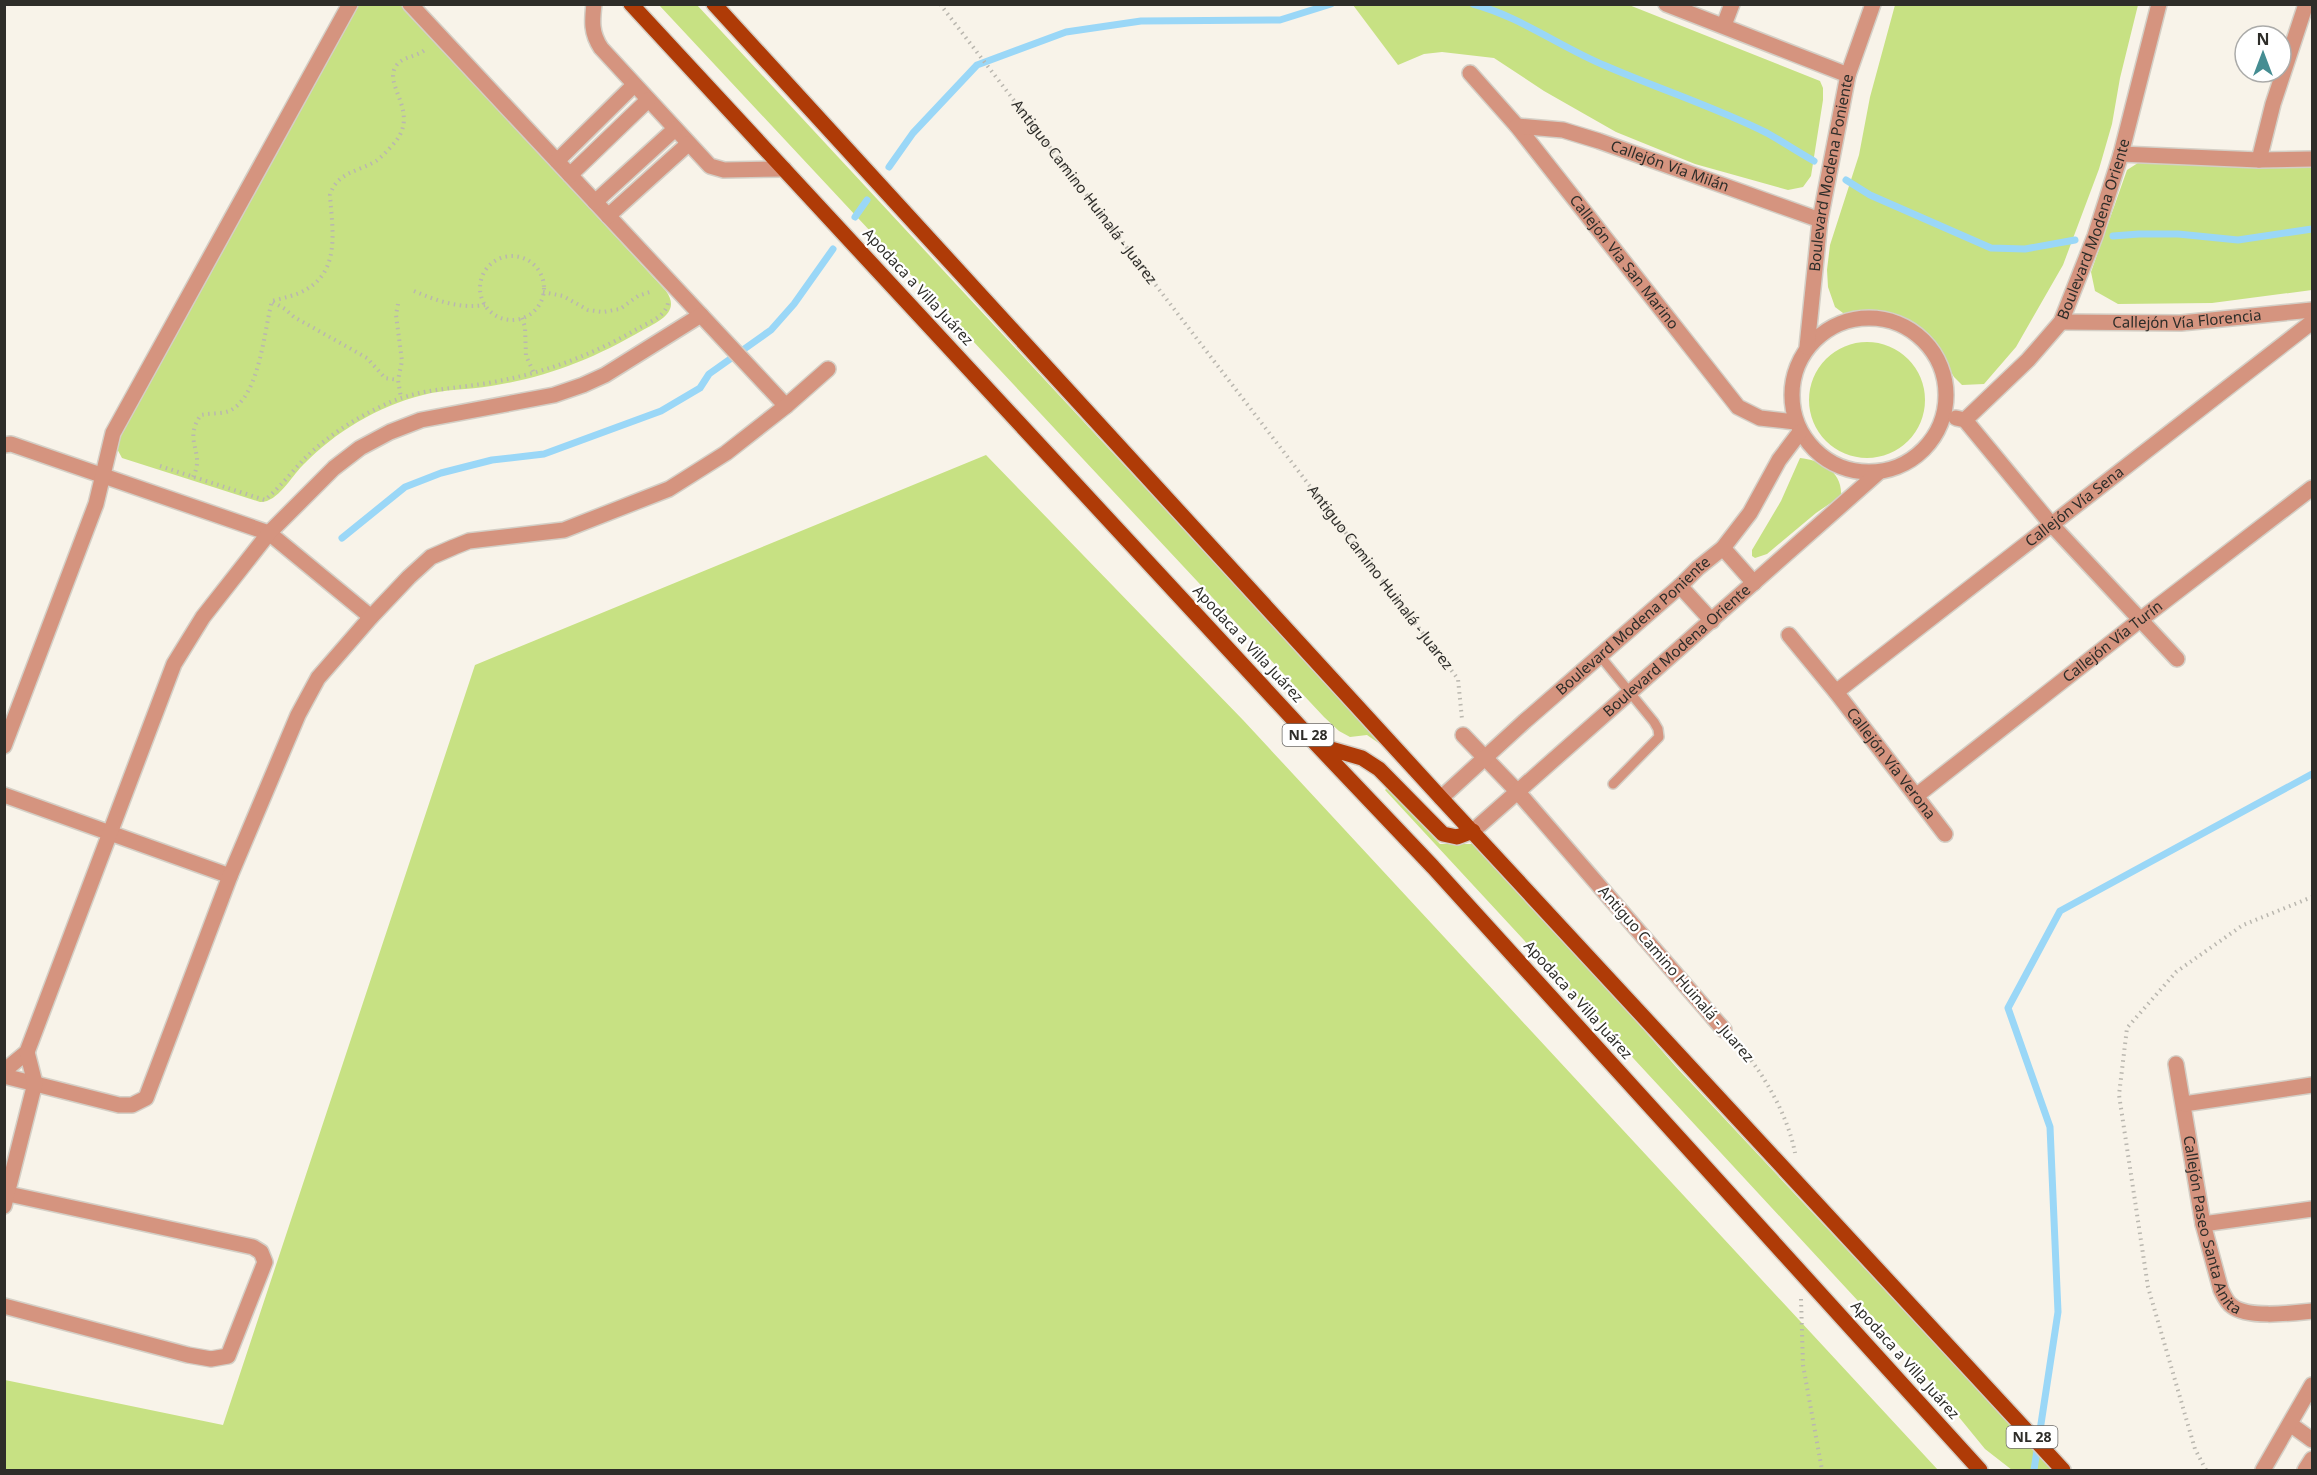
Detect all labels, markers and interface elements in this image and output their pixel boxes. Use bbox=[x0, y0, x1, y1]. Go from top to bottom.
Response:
north arrow bbox=[2233, 24, 2293, 84]
text: N bbox=[2256, 28, 2270, 50]
street label: Boulevard Modena Poniente bbox=[1804, 72, 1857, 272]
street label: Antiguo Camino Huinalá - Juarez bbox=[1008, 95, 1162, 288]
street label: Callejón Vía Milán bbox=[1608, 135, 1732, 196]
street label: Boulevard Modena Oriente bbox=[2052, 136, 2134, 322]
street label: Callejón Via San Marino bbox=[1566, 190, 1684, 333]
street label: Apodaca a Villa Juárez bbox=[859, 223, 978, 349]
street label: Callejón Vía Florencia bbox=[2112, 304, 2262, 332]
street label: Callejón Vía Sena bbox=[2020, 461, 2127, 551]
street label: Antiguo Camino Huinalá - Juarez bbox=[1304, 481, 1458, 673]
street label: Boulevard Modena Poniente bbox=[1551, 551, 1714, 699]
street label: Boulevard Modena Oriente bbox=[1598, 579, 1754, 721]
street label: Apodaca a Villa Juárez bbox=[1189, 580, 1308, 706]
street label: Callejón Vía Turín bbox=[2058, 595, 2166, 686]
street label: Callejón Vía Verona bbox=[1843, 703, 1941, 823]
road number: NL 28 bbox=[1282, 724, 1334, 746]
street label: Antiguo Camino Huinalá - Juarez bbox=[1595, 881, 1759, 1066]
street label: Apodaca a Villa Juárez bbox=[1520, 936, 1637, 1063]
street label: Callejón Paseo Santa Anita bbox=[2179, 1134, 2245, 1318]
street label: Apodaca a Villa Juárez bbox=[1847, 1296, 1964, 1423]
road number: NL 28 bbox=[2006, 1426, 2058, 1448]

